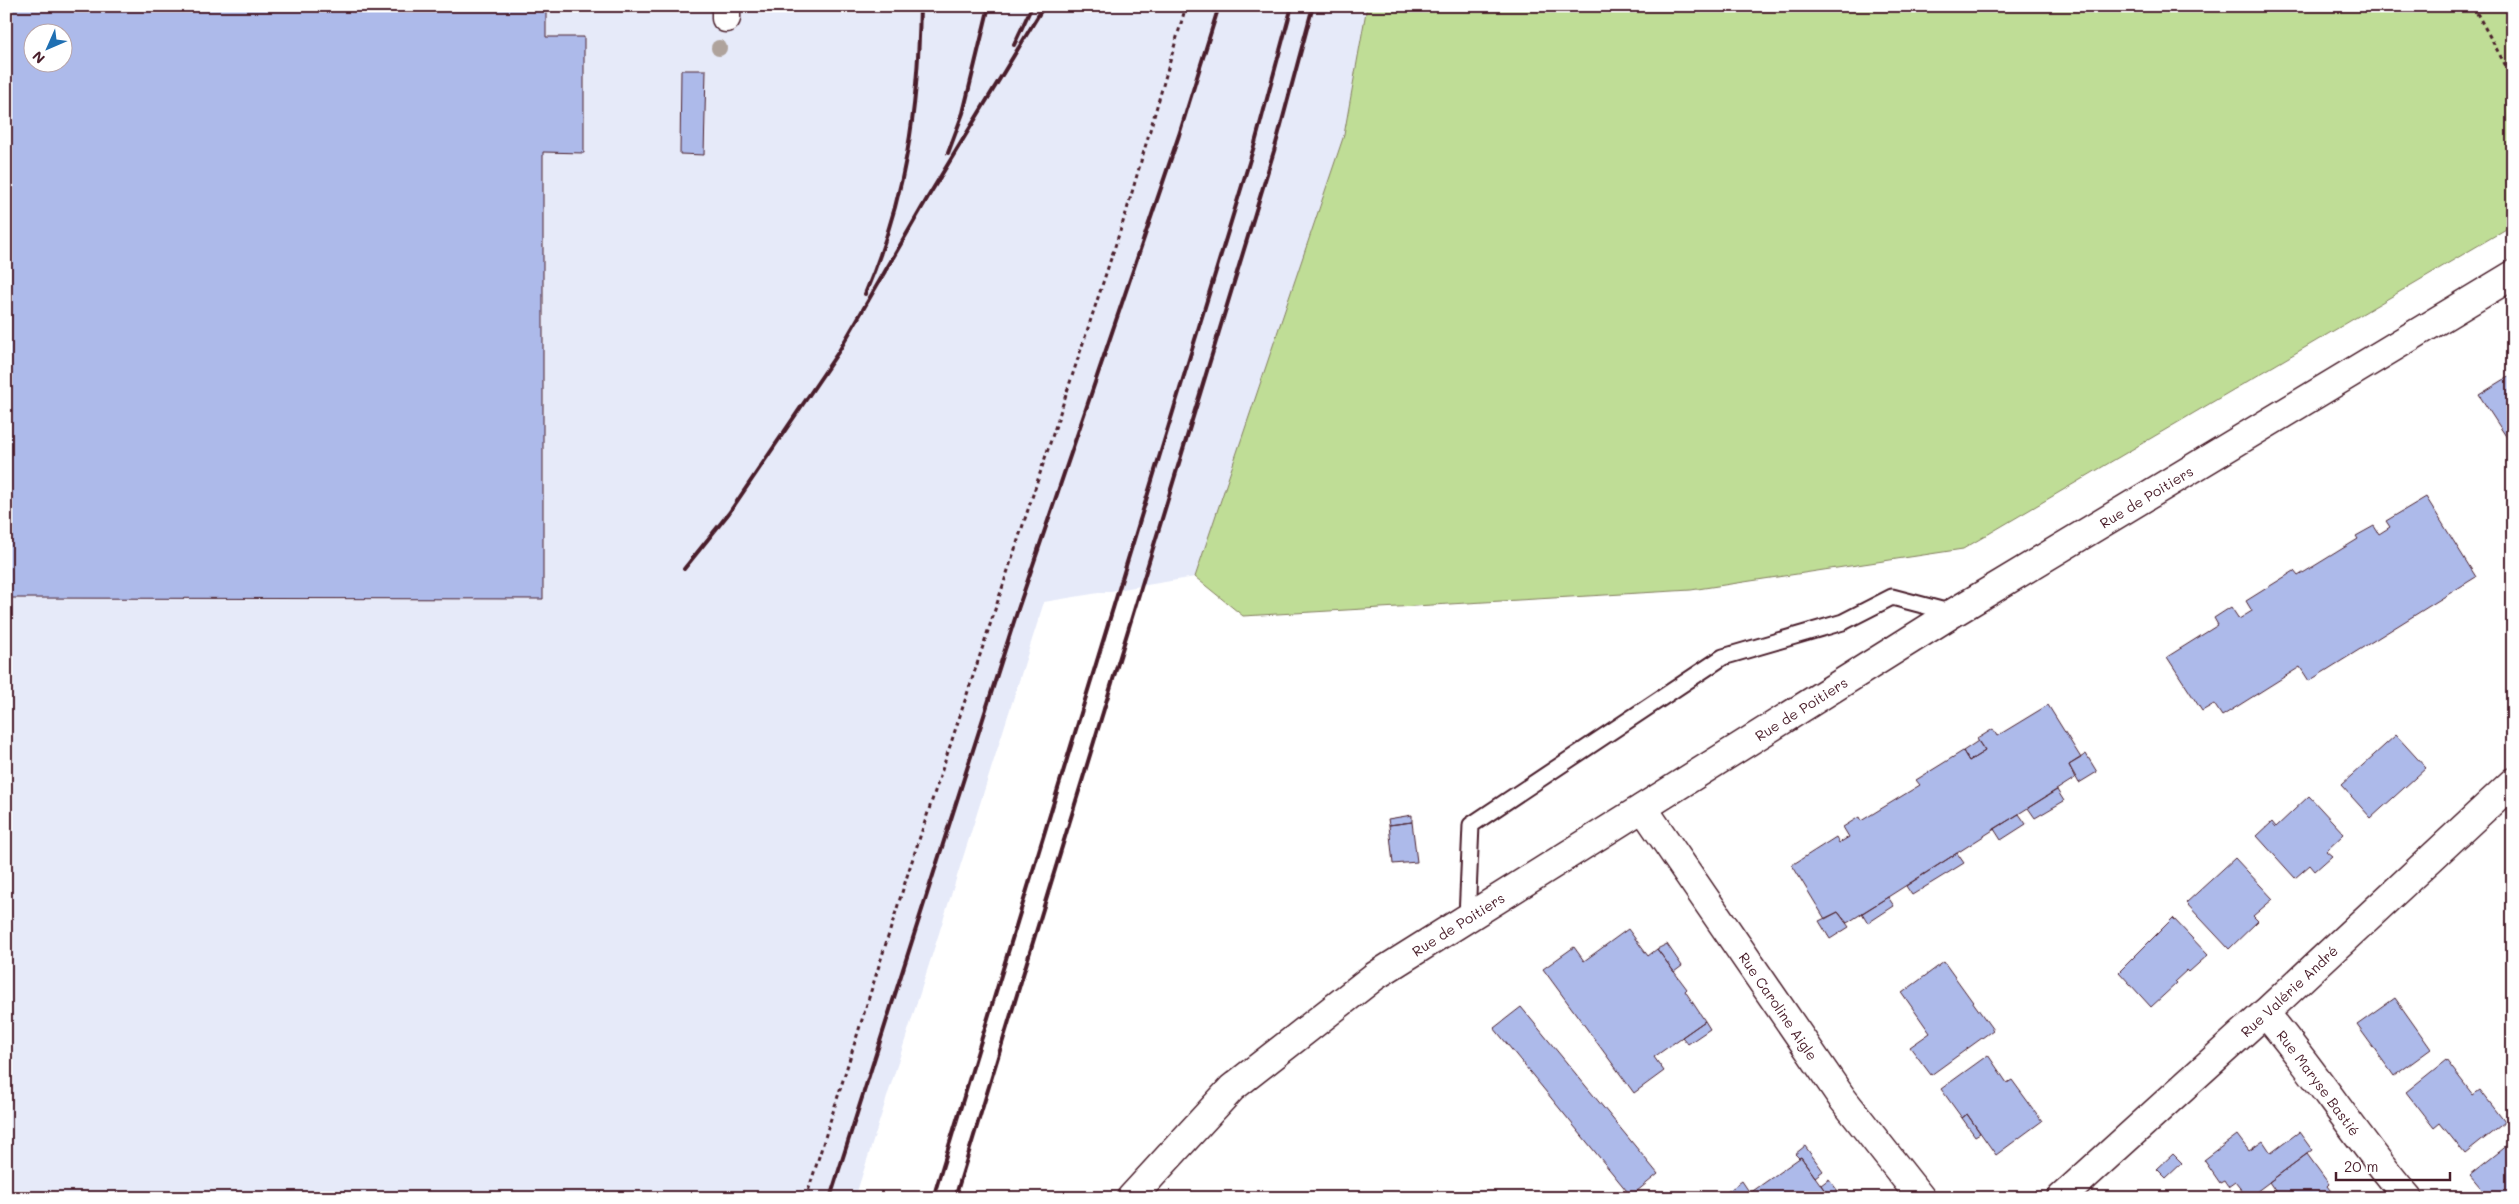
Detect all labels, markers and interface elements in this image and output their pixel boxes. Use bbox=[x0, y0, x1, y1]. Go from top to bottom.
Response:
north arrow bbox=[22, 22, 72, 72]
text: N bbox=[28, 47, 49, 68]
street label: Rue de Poitiers bbox=[2096, 461, 2196, 532]
street label: Rue de Poitiers bbox=[1751, 672, 1851, 745]
street label: Rue de Poitiers bbox=[1408, 888, 1508, 960]
street label: Rue Valérie André bbox=[2236, 941, 2342, 1041]
street label: Rue Caroline Aigle bbox=[1735, 948, 1823, 1064]
street label: Rue Maryse Bastié bbox=[2273, 1026, 2365, 1139]
scale bar bbox=[2336, 1149, 2450, 1181]
text: 20 m bbox=[2344, 1156, 2378, 1176]

